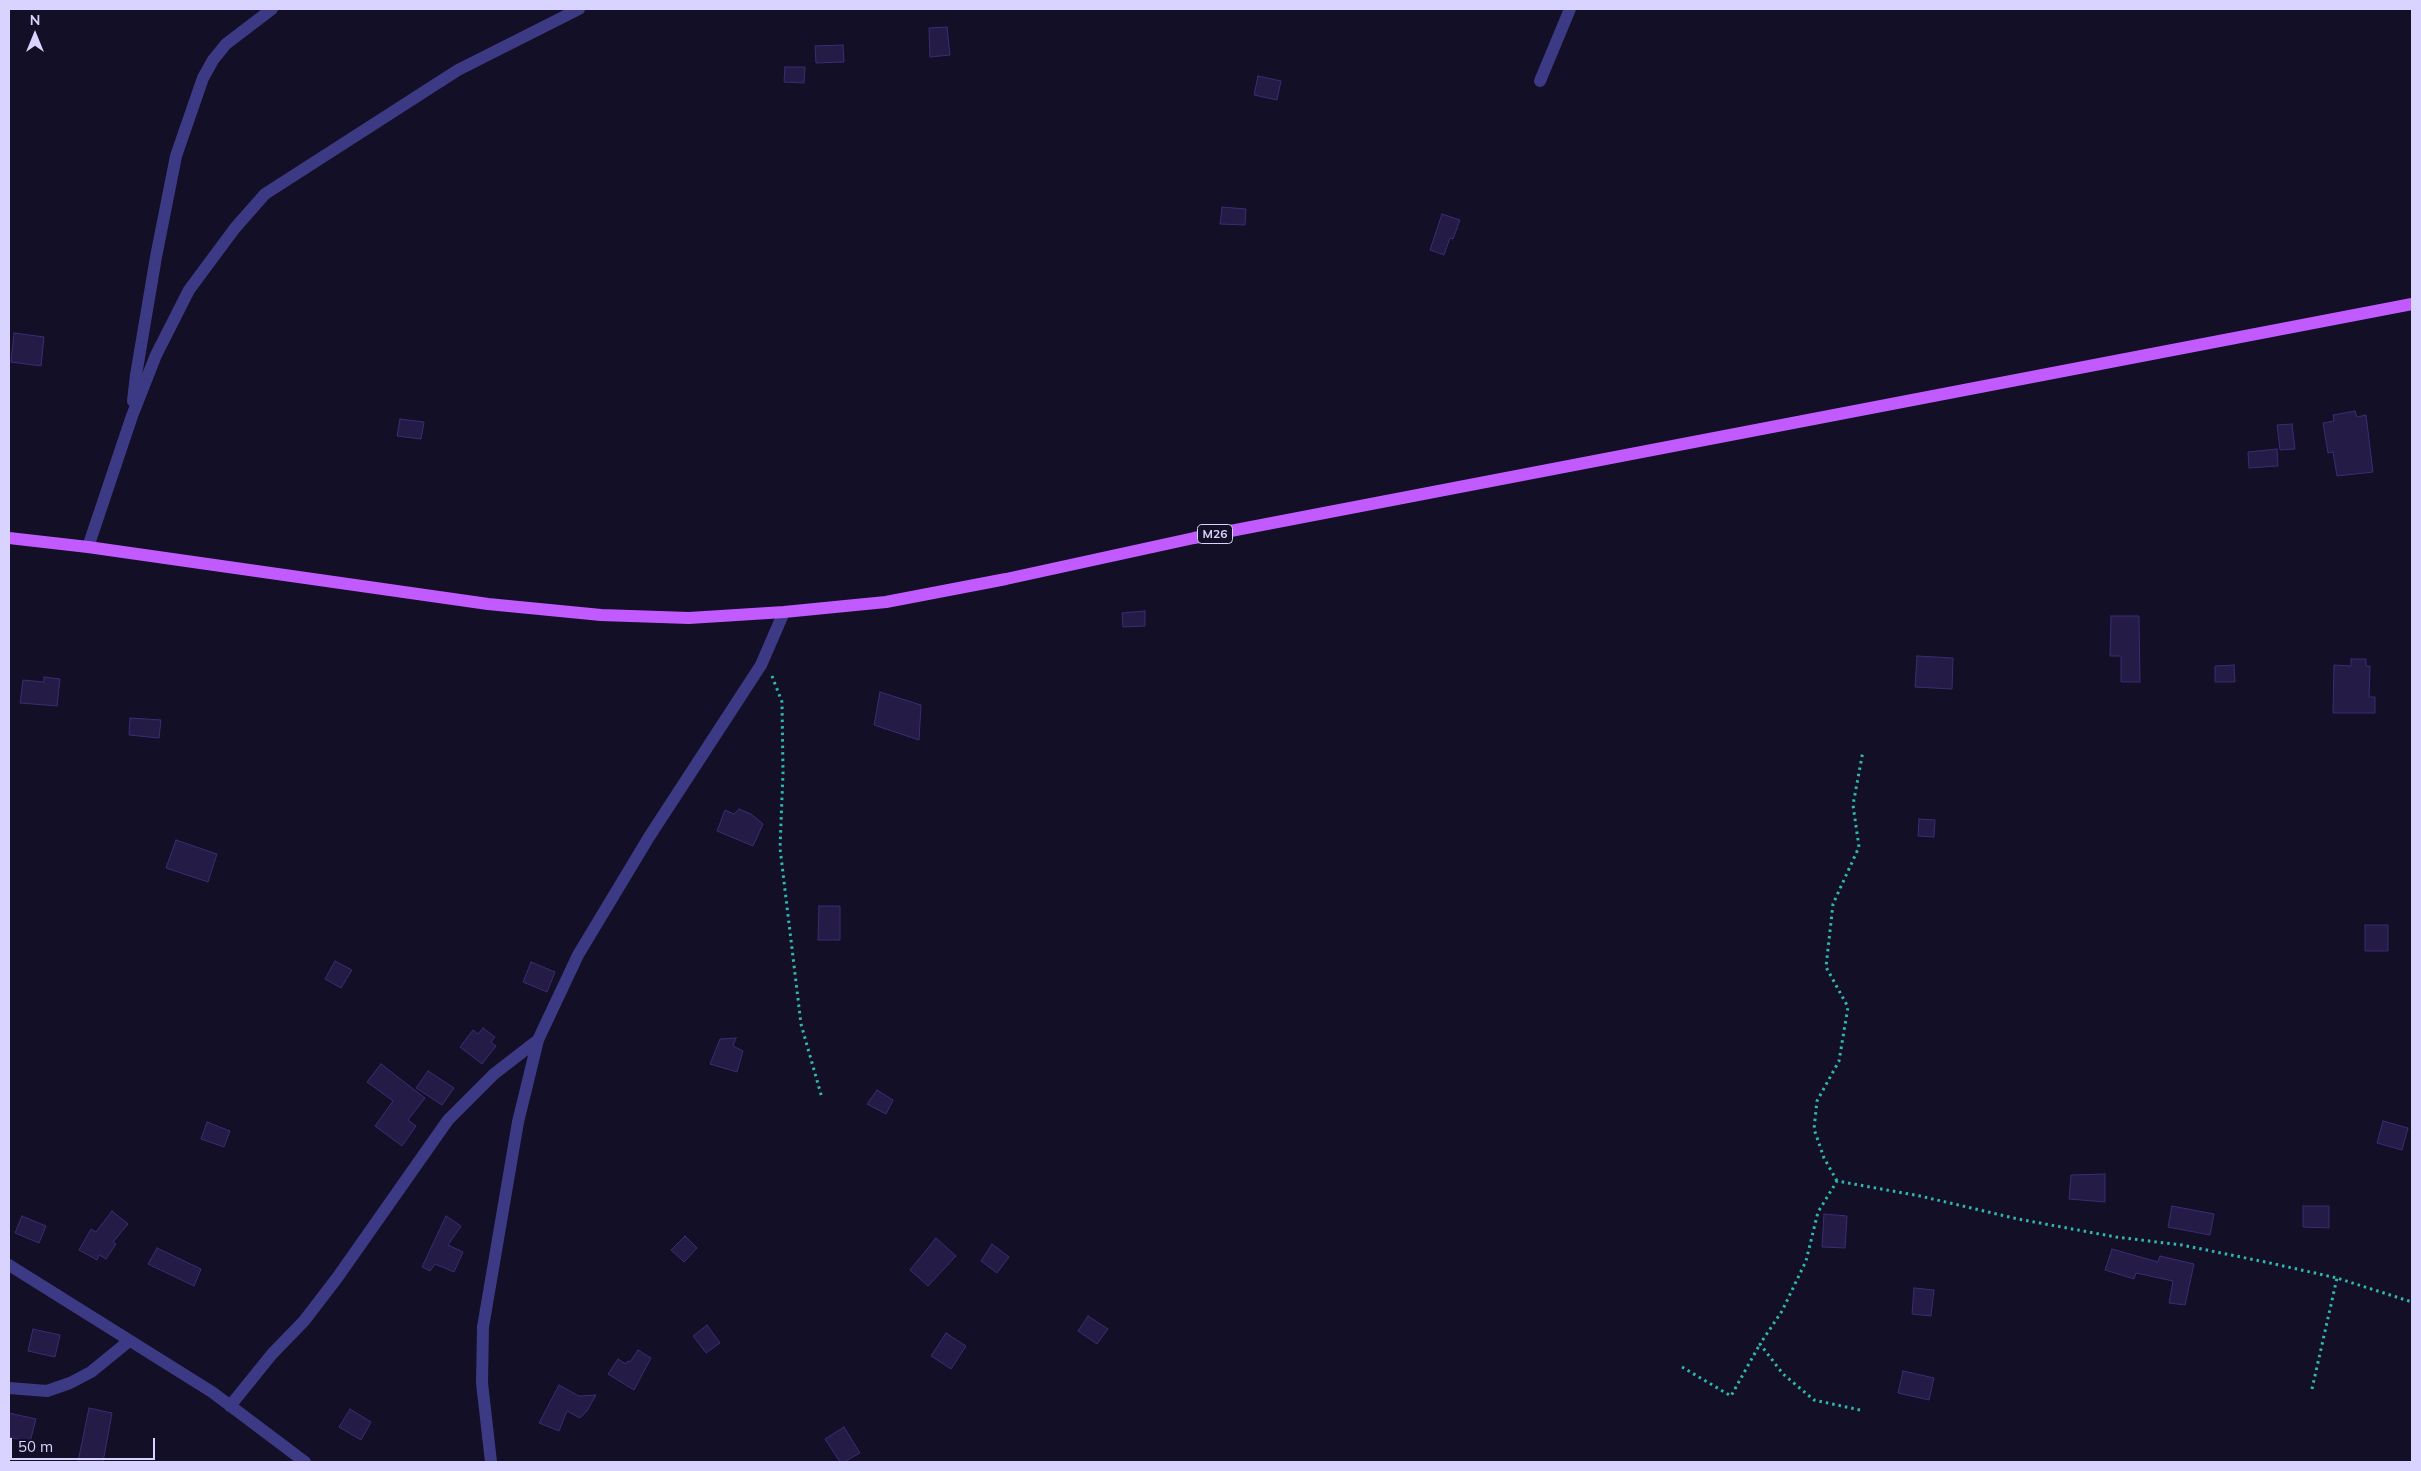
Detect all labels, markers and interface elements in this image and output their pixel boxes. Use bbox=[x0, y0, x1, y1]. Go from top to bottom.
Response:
north arrow bbox=[10, 10, 60, 60]
text: N bbox=[30, 11, 40, 29]
road number: M26 bbox=[1198, 524, 1232, 544]
scale bar bbox=[12, 1428, 158, 1460]
text: 50 m bbox=[18, 1437, 53, 1456]

